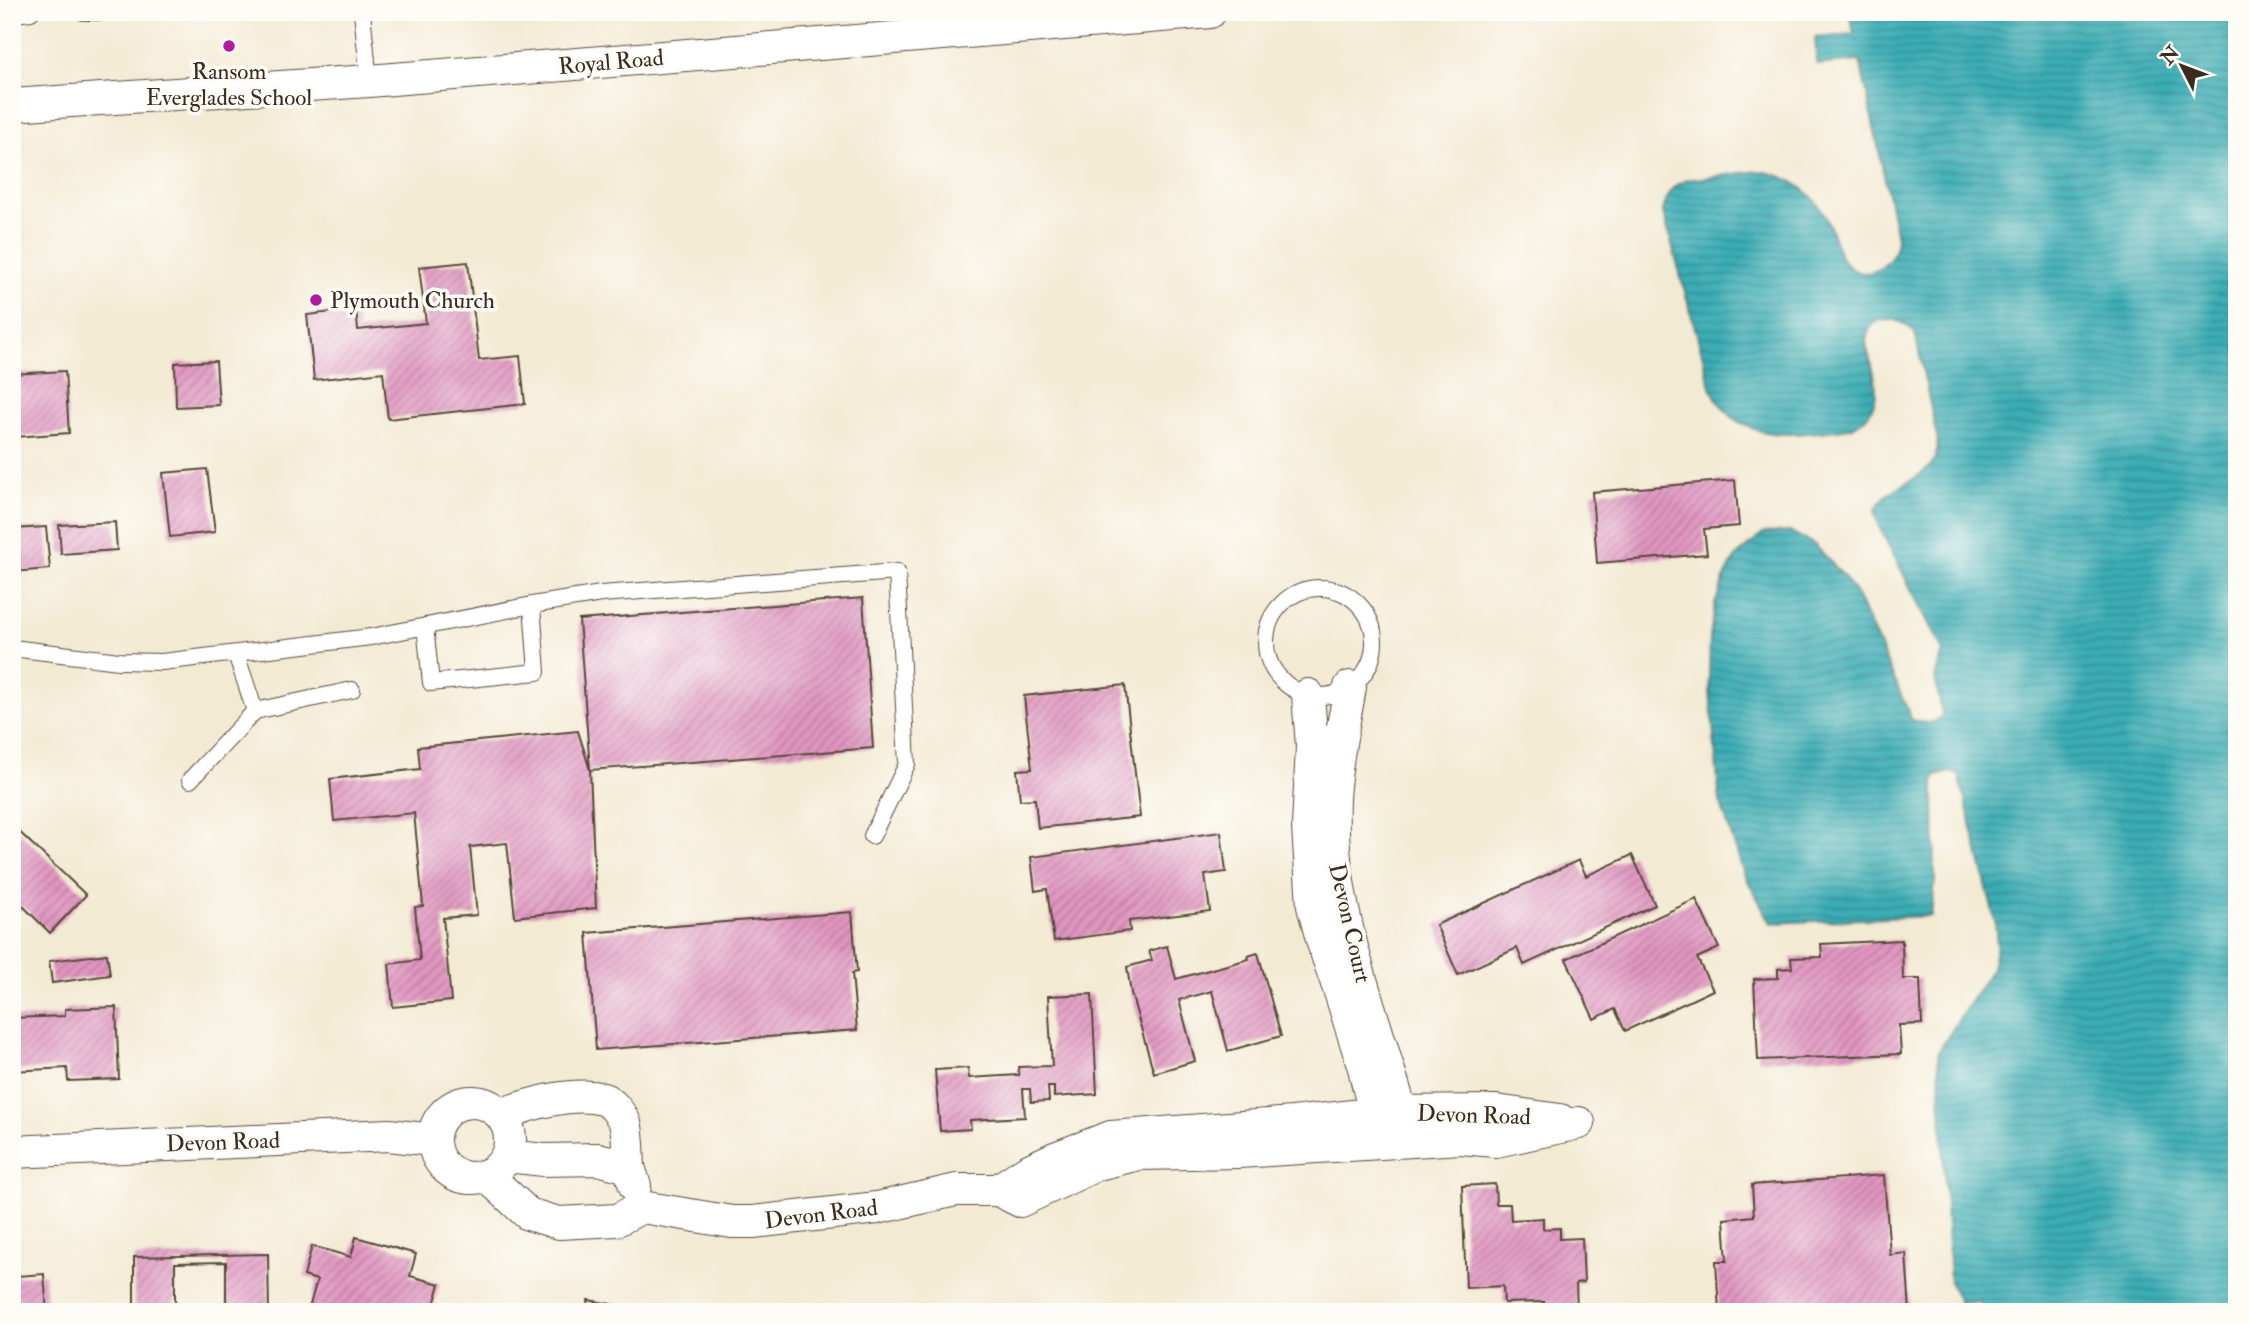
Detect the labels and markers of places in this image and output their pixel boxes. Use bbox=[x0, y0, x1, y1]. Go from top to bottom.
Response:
marker: Ransom Everglades School bbox=[221, 38, 237, 54]
place label: Ransom Everglades School bbox=[146, 57, 312, 112]
place label: Plymouth Church bbox=[330, 286, 495, 315]
marker: Plymouth Church bbox=[308, 292, 324, 308]

